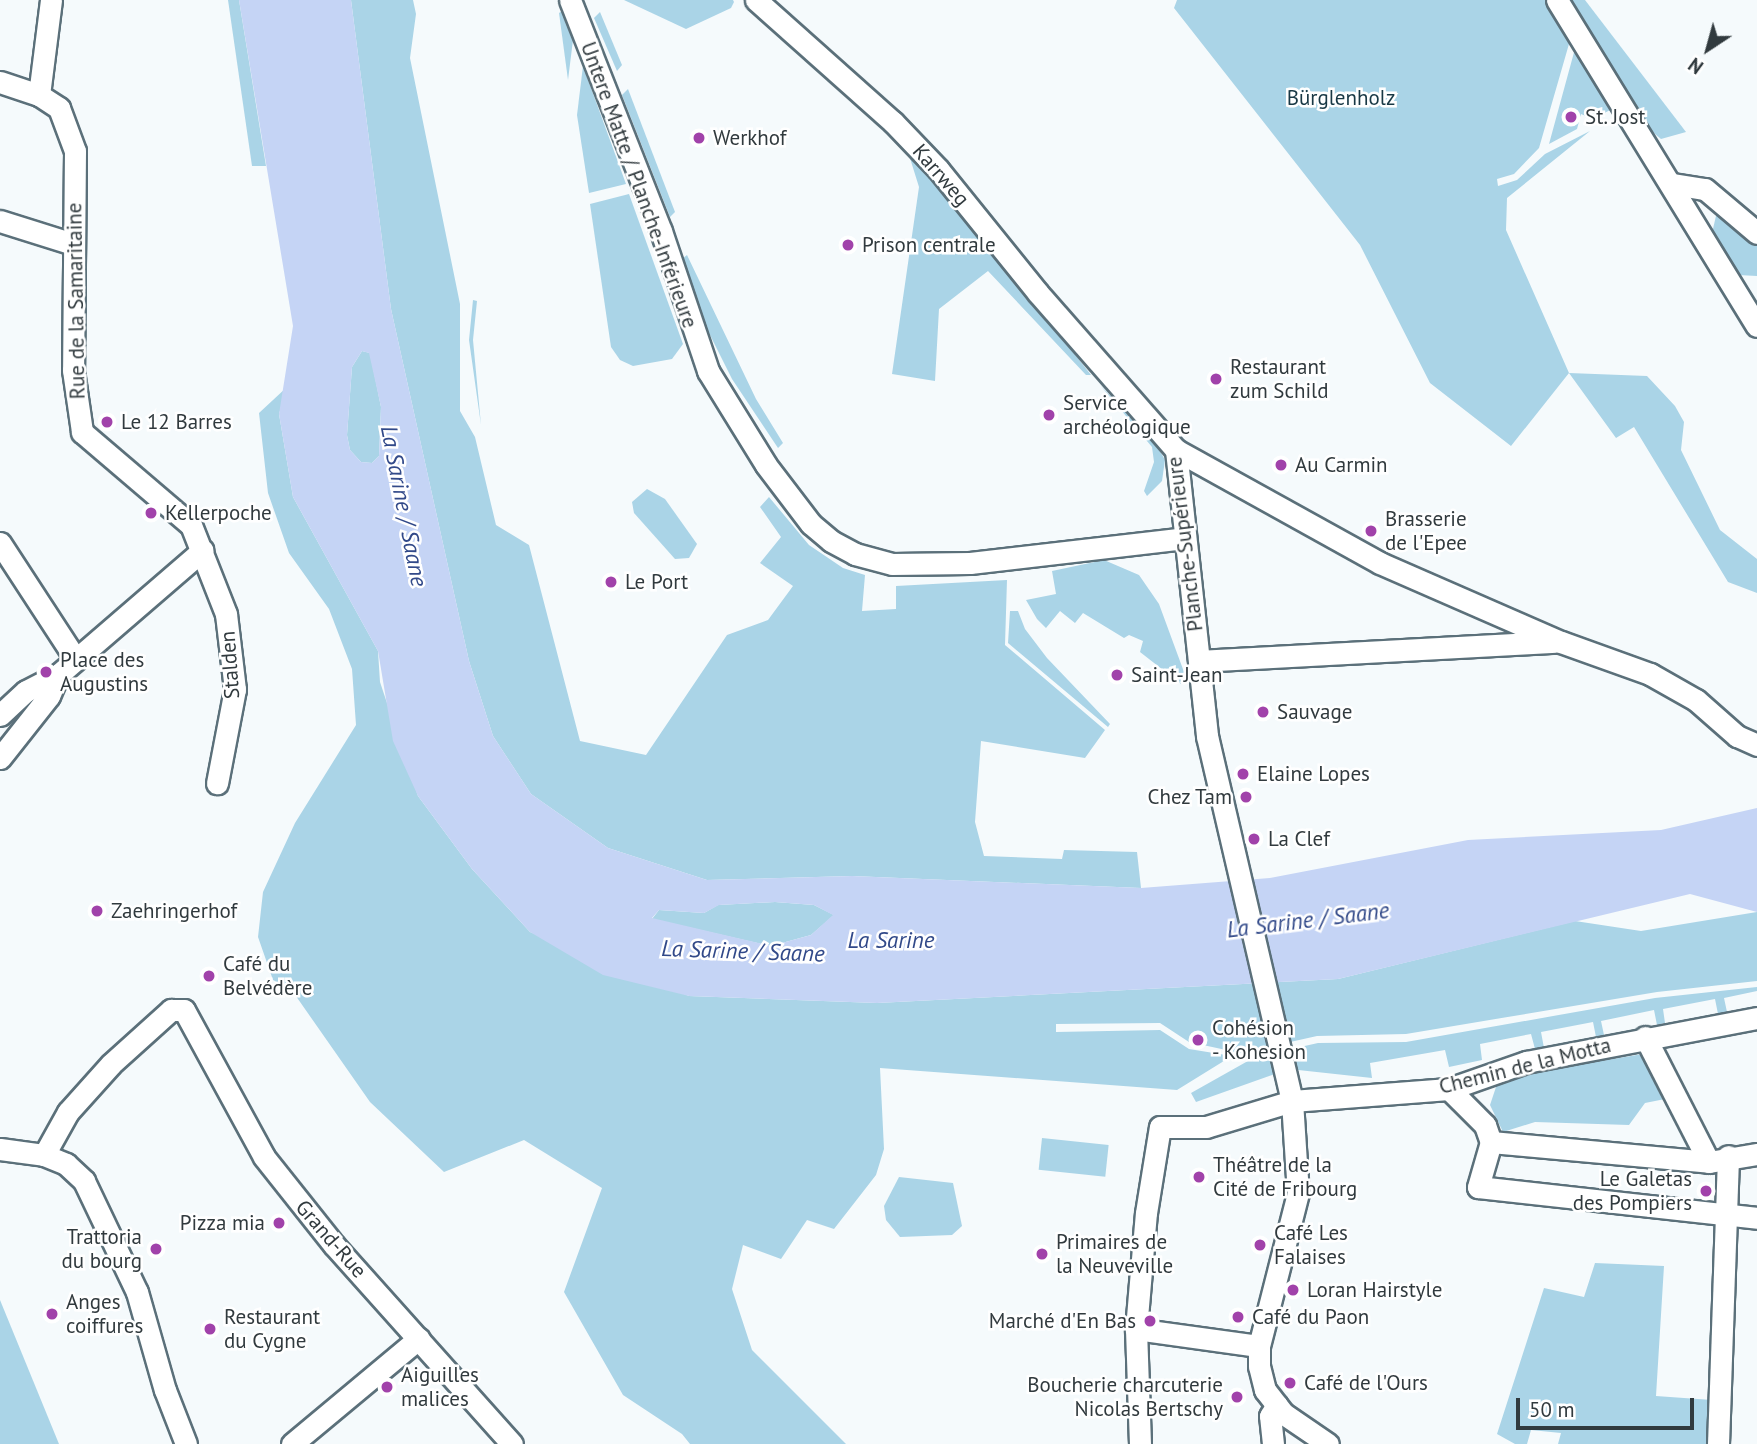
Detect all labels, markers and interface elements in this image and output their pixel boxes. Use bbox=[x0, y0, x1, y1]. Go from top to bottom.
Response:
north arrow bbox=[1673, 14, 1743, 84]
street label: Untere Matte / Planche-Inférieure bbox=[575, 38, 703, 332]
text: N bbox=[1684, 53, 1708, 79]
park label: Bürglenholz bbox=[1287, 85, 1395, 111]
place label: St. Jost bbox=[1585, 104, 1647, 130]
marker: St. Jost bbox=[1563, 109, 1579, 125]
place label: Werkhof bbox=[713, 125, 787, 151]
marker: Werkhof bbox=[691, 130, 707, 146]
street label: Karrweg bbox=[907, 139, 975, 211]
street label: Rue de la Samaritaine bbox=[62, 202, 90, 400]
place label: Prison centrale bbox=[862, 232, 996, 258]
marker: Prison centrale bbox=[840, 237, 856, 253]
place label: Restaurant zum Schild bbox=[1230, 354, 1329, 404]
marker: Restaurant zum Schild bbox=[1208, 371, 1224, 387]
place label: Service archéologique bbox=[1063, 390, 1191, 440]
marker: Service archéologique bbox=[1041, 407, 1057, 423]
place label: Le 12 Barres bbox=[121, 409, 232, 435]
marker: Le 12 Barres bbox=[99, 414, 115, 430]
water label: La Sarine / Saane bbox=[375, 423, 433, 589]
place label: Au Carmin bbox=[1295, 452, 1388, 478]
street label: Planche-Supérieure bbox=[1162, 455, 1208, 633]
marker: Au Carmin bbox=[1273, 457, 1289, 473]
place label: Kellerpoche bbox=[165, 500, 272, 526]
marker: Kellerpoche bbox=[143, 505, 159, 521]
place label: Brasserie de l'Epee bbox=[1385, 506, 1467, 556]
marker: Brasserie de l'Epee bbox=[1363, 523, 1379, 539]
place label: Le Port bbox=[625, 569, 688, 595]
marker: Le Port bbox=[603, 574, 619, 590]
street label: Stalden bbox=[215, 630, 245, 700]
place label: Place des Augustins bbox=[60, 647, 148, 697]
place label: Saint-Jean bbox=[1131, 662, 1222, 688]
marker: Place des Augustins bbox=[38, 664, 54, 680]
marker: Saint-Jean bbox=[1109, 667, 1125, 683]
place label: Sauvage bbox=[1277, 699, 1352, 725]
marker: Sauvage bbox=[1255, 704, 1271, 720]
place label: Elaine Lopes bbox=[1257, 761, 1370, 787]
marker: Elaine Lopes bbox=[1235, 766, 1251, 782]
place label: Chez Tam bbox=[1146, 784, 1232, 810]
marker: Chez Tam bbox=[1238, 789, 1254, 805]
place label: La Clef bbox=[1268, 826, 1330, 852]
marker: La Clef bbox=[1246, 831, 1262, 847]
water label: La Sarine / Saane bbox=[1225, 896, 1391, 944]
place label: Zaehringerhof bbox=[111, 898, 237, 924]
marker: Zaehringerhof bbox=[89, 903, 105, 919]
water label: La Sarine bbox=[848, 926, 934, 954]
water label: La Sarine / Saane bbox=[661, 934, 825, 968]
place label: Café du Belvédère bbox=[223, 951, 312, 1001]
marker: Café du Belvédère bbox=[201, 968, 217, 984]
place label: Cohésion - Kohesion bbox=[1212, 1015, 1308, 1065]
marker: Cohésion - Kohesion bbox=[1190, 1032, 1206, 1048]
street label: Chemin de la Motta bbox=[1436, 1032, 1614, 1100]
place label: Théâtre de la Cité de Fribourg bbox=[1213, 1152, 1357, 1202]
place label: Le Galetas des Pompiers bbox=[1573, 1166, 1692, 1216]
marker: Théâtre de la Cité de Fribourg bbox=[1191, 1169, 1207, 1185]
marker: Le Galetas des Pompiers bbox=[1698, 1183, 1714, 1199]
street label: Grand-Rue bbox=[290, 1195, 372, 1283]
place label: Pizza mia bbox=[180, 1210, 265, 1236]
marker: Pizza mia bbox=[271, 1215, 287, 1231]
place label: Café Les Falaises bbox=[1274, 1220, 1348, 1270]
place label: Trattoria du bourg bbox=[61, 1224, 142, 1274]
place label: Primaires de la Neuveville bbox=[1056, 1229, 1173, 1279]
marker: Café Les Falaises bbox=[1252, 1237, 1268, 1253]
marker: Trattoria du bourg bbox=[148, 1241, 164, 1257]
marker: Primaires de la Neuveville bbox=[1034, 1246, 1050, 1262]
place label: Loran Hairstyle bbox=[1307, 1277, 1442, 1303]
marker: Loran Hairstyle bbox=[1285, 1282, 1301, 1298]
place label: Anges coiffures bbox=[66, 1289, 143, 1339]
place label: Restaurant du Cygne bbox=[224, 1304, 320, 1354]
place label: Café du Paon bbox=[1252, 1304, 1369, 1330]
marker: Anges coiffures bbox=[44, 1306, 60, 1322]
place label: Marché d'En Bas bbox=[989, 1308, 1136, 1334]
marker: Café du Paon bbox=[1230, 1309, 1246, 1325]
marker: Marché d'En Bas bbox=[1142, 1313, 1158, 1329]
marker: Restaurant du Cygne bbox=[202, 1321, 218, 1337]
place label: Aiguilles malices bbox=[401, 1362, 479, 1412]
place label: Café de l'Ours bbox=[1304, 1370, 1428, 1396]
place label: Boucherie charcuterie Nicolas Bertschy bbox=[1027, 1372, 1223, 1422]
marker: Café de l'Ours bbox=[1282, 1375, 1298, 1391]
marker: Aiguilles malices bbox=[379, 1379, 395, 1395]
scale bar bbox=[1519, 1384, 1698, 1428]
marker: Boucherie charcuterie Nicolas Bertschy bbox=[1229, 1389, 1245, 1405]
text: 50 m bbox=[1529, 1396, 1575, 1423]

